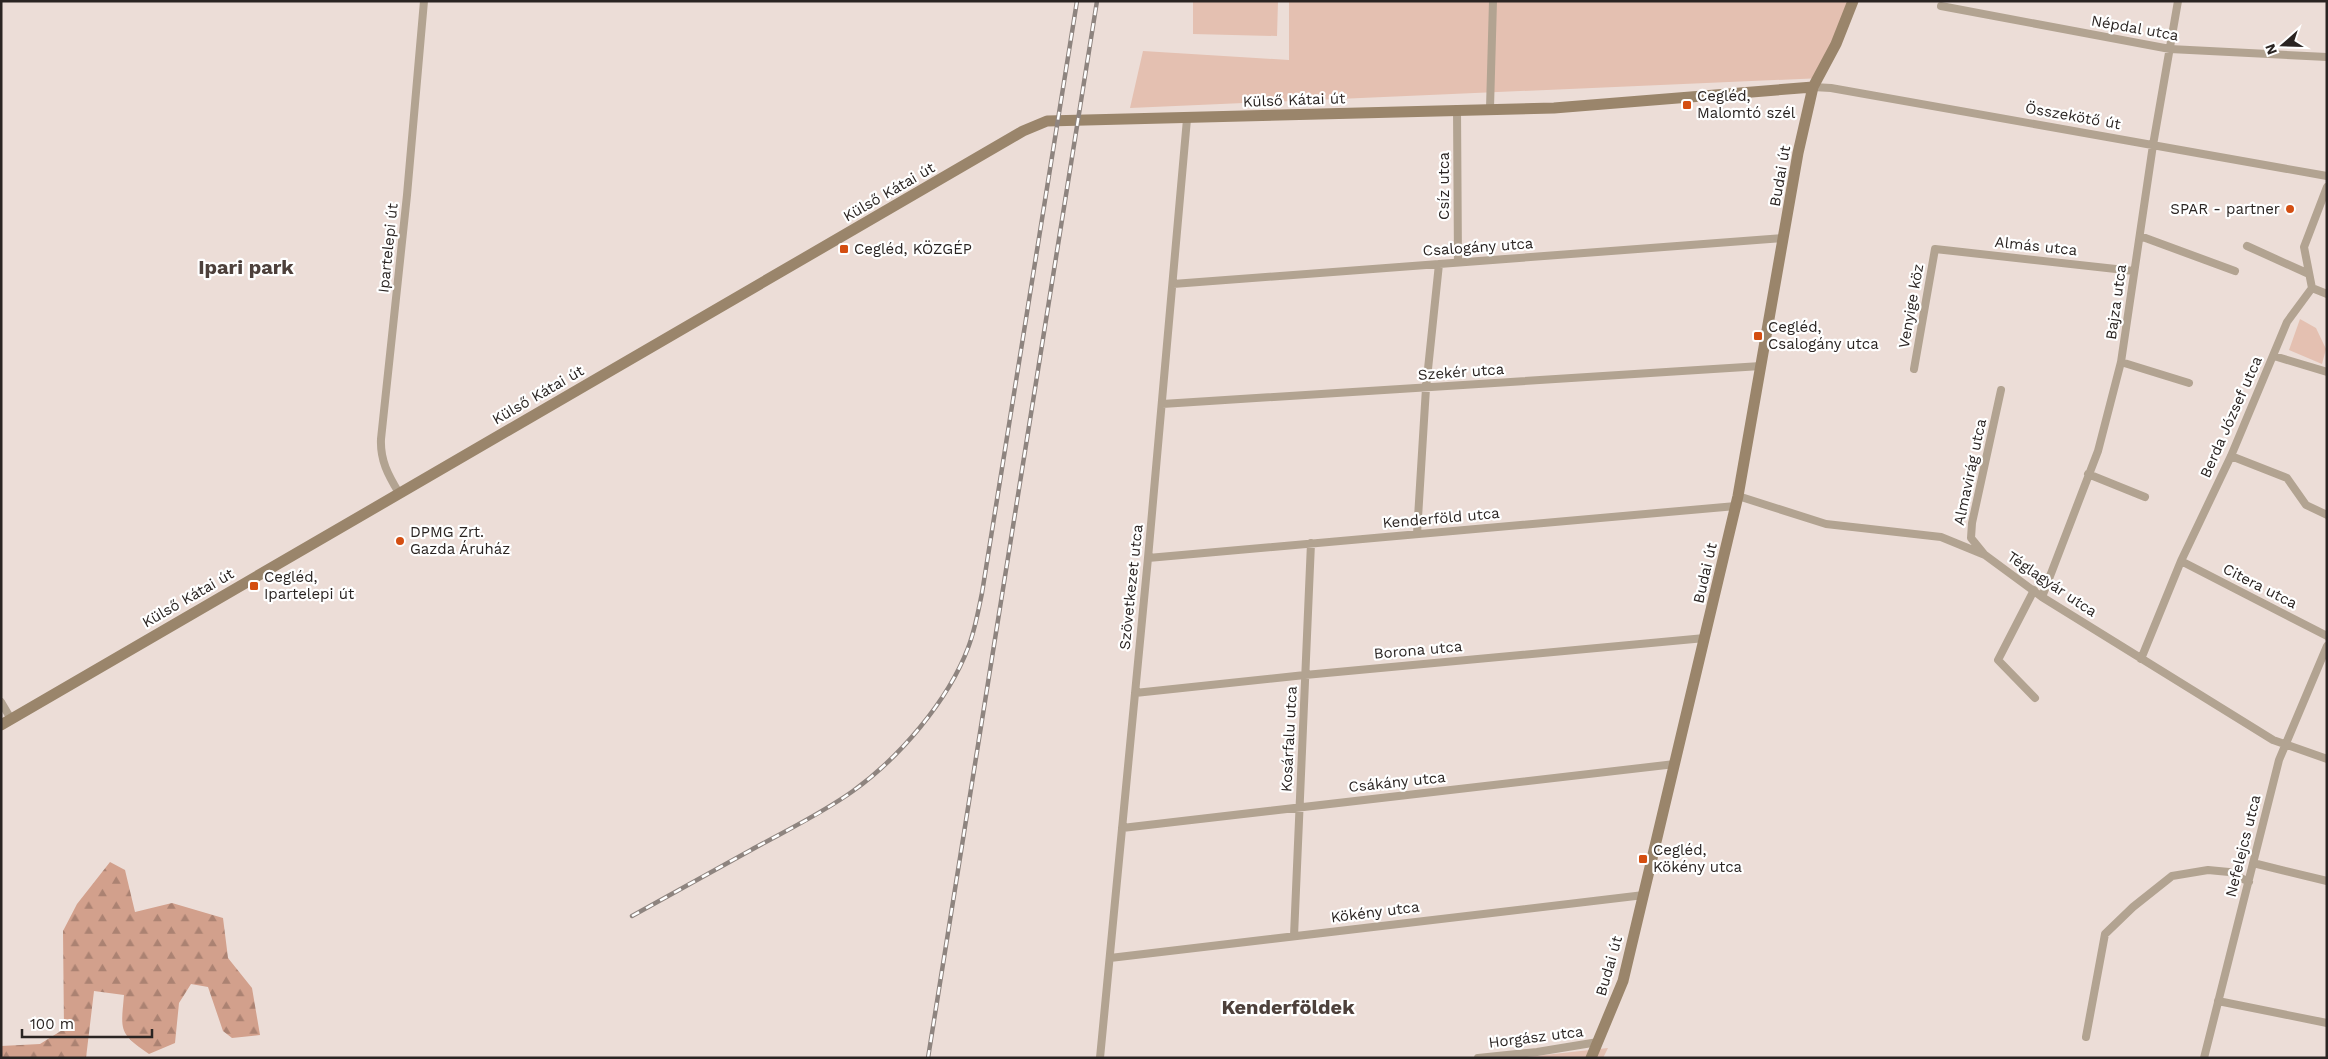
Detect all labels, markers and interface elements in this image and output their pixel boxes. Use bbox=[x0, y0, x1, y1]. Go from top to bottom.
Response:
street label: Népdal utca bbox=[2090, 11, 2181, 45]
north arrow bbox=[2258, 20, 2308, 70]
text: N bbox=[2261, 42, 2280, 57]
place label: Cegléd, Malomtó szél bbox=[1697, 87, 1796, 122]
street label: Külső Kátai út bbox=[1242, 89, 1346, 111]
marker: Cegléd, Malomtó szél bbox=[1681, 99, 1693, 111]
street label: Összekötő út bbox=[2024, 99, 2123, 133]
street label: Budai út bbox=[1766, 143, 1794, 208]
street label: Csíz utca bbox=[1435, 152, 1453, 220]
street label: Külső Kátai út bbox=[840, 158, 939, 225]
place label: SPAR - partner bbox=[2170, 200, 2280, 218]
street label: Ipartelepi út bbox=[374, 202, 402, 294]
marker: SPAR - partner bbox=[2284, 203, 2296, 215]
street label: Almás utca bbox=[1994, 233, 2079, 259]
street label: Csalogány utca bbox=[1422, 234, 1534, 260]
place label: Cegléd, KÖZGÉP bbox=[854, 240, 972, 258]
marker: Cegléd, KÖZGÉP bbox=[838, 243, 850, 255]
district label: Ipari park bbox=[198, 255, 294, 279]
street label: Venyige köz bbox=[1895, 262, 1927, 350]
street label: Bajza utca bbox=[2102, 263, 2130, 341]
place label: Cegléd, Csalogány utca bbox=[1768, 318, 1879, 353]
marker: Cegléd, Csalogány utca bbox=[1752, 330, 1764, 342]
street label: Berda József utca bbox=[2196, 353, 2266, 481]
street label: Szekér utca bbox=[1417, 360, 1505, 384]
street label: Külső Kátai út bbox=[489, 361, 588, 428]
street label: Almavirág utca bbox=[1950, 416, 1990, 527]
street label: Kenderföld utca bbox=[1382, 504, 1501, 532]
place label: DPMG Zrt. Gazda Áruház bbox=[410, 523, 510, 558]
street label: Szövetkezet utca bbox=[1115, 523, 1147, 651]
marker: DPMG Zrt. Gazda Áruház bbox=[394, 535, 406, 547]
street label: Budai út bbox=[1689, 540, 1721, 605]
street label: Téglagyár utca bbox=[2004, 547, 2101, 621]
street label: Citera utca bbox=[2220, 560, 2301, 613]
street label: Külső Kátai út bbox=[139, 564, 238, 631]
place label: Cegléd, Ipartelepi út bbox=[264, 568, 355, 603]
marker: Cegléd, Ipartelepi út bbox=[248, 580, 260, 592]
street label: Borona utca bbox=[1373, 637, 1463, 663]
street label: Kosárfalu utca bbox=[1277, 685, 1301, 792]
street label: Csákány utca bbox=[1348, 768, 1447, 796]
street label: Nefelejcs utca bbox=[2222, 792, 2265, 899]
place label: Cegléd, Kökény utca bbox=[1653, 841, 1743, 876]
marker: Cegléd, Kökény utca bbox=[1637, 853, 1649, 865]
street label: Kökény utca bbox=[1330, 898, 1421, 926]
street label: Budai út bbox=[1592, 933, 1626, 998]
district label: Kenderföldek bbox=[1221, 995, 1355, 1019]
scale bar bbox=[22, 1006, 152, 1038]
text: 100 m bbox=[30, 1015, 74, 1033]
street label: Horgász utca bbox=[1487, 1022, 1585, 1052]

